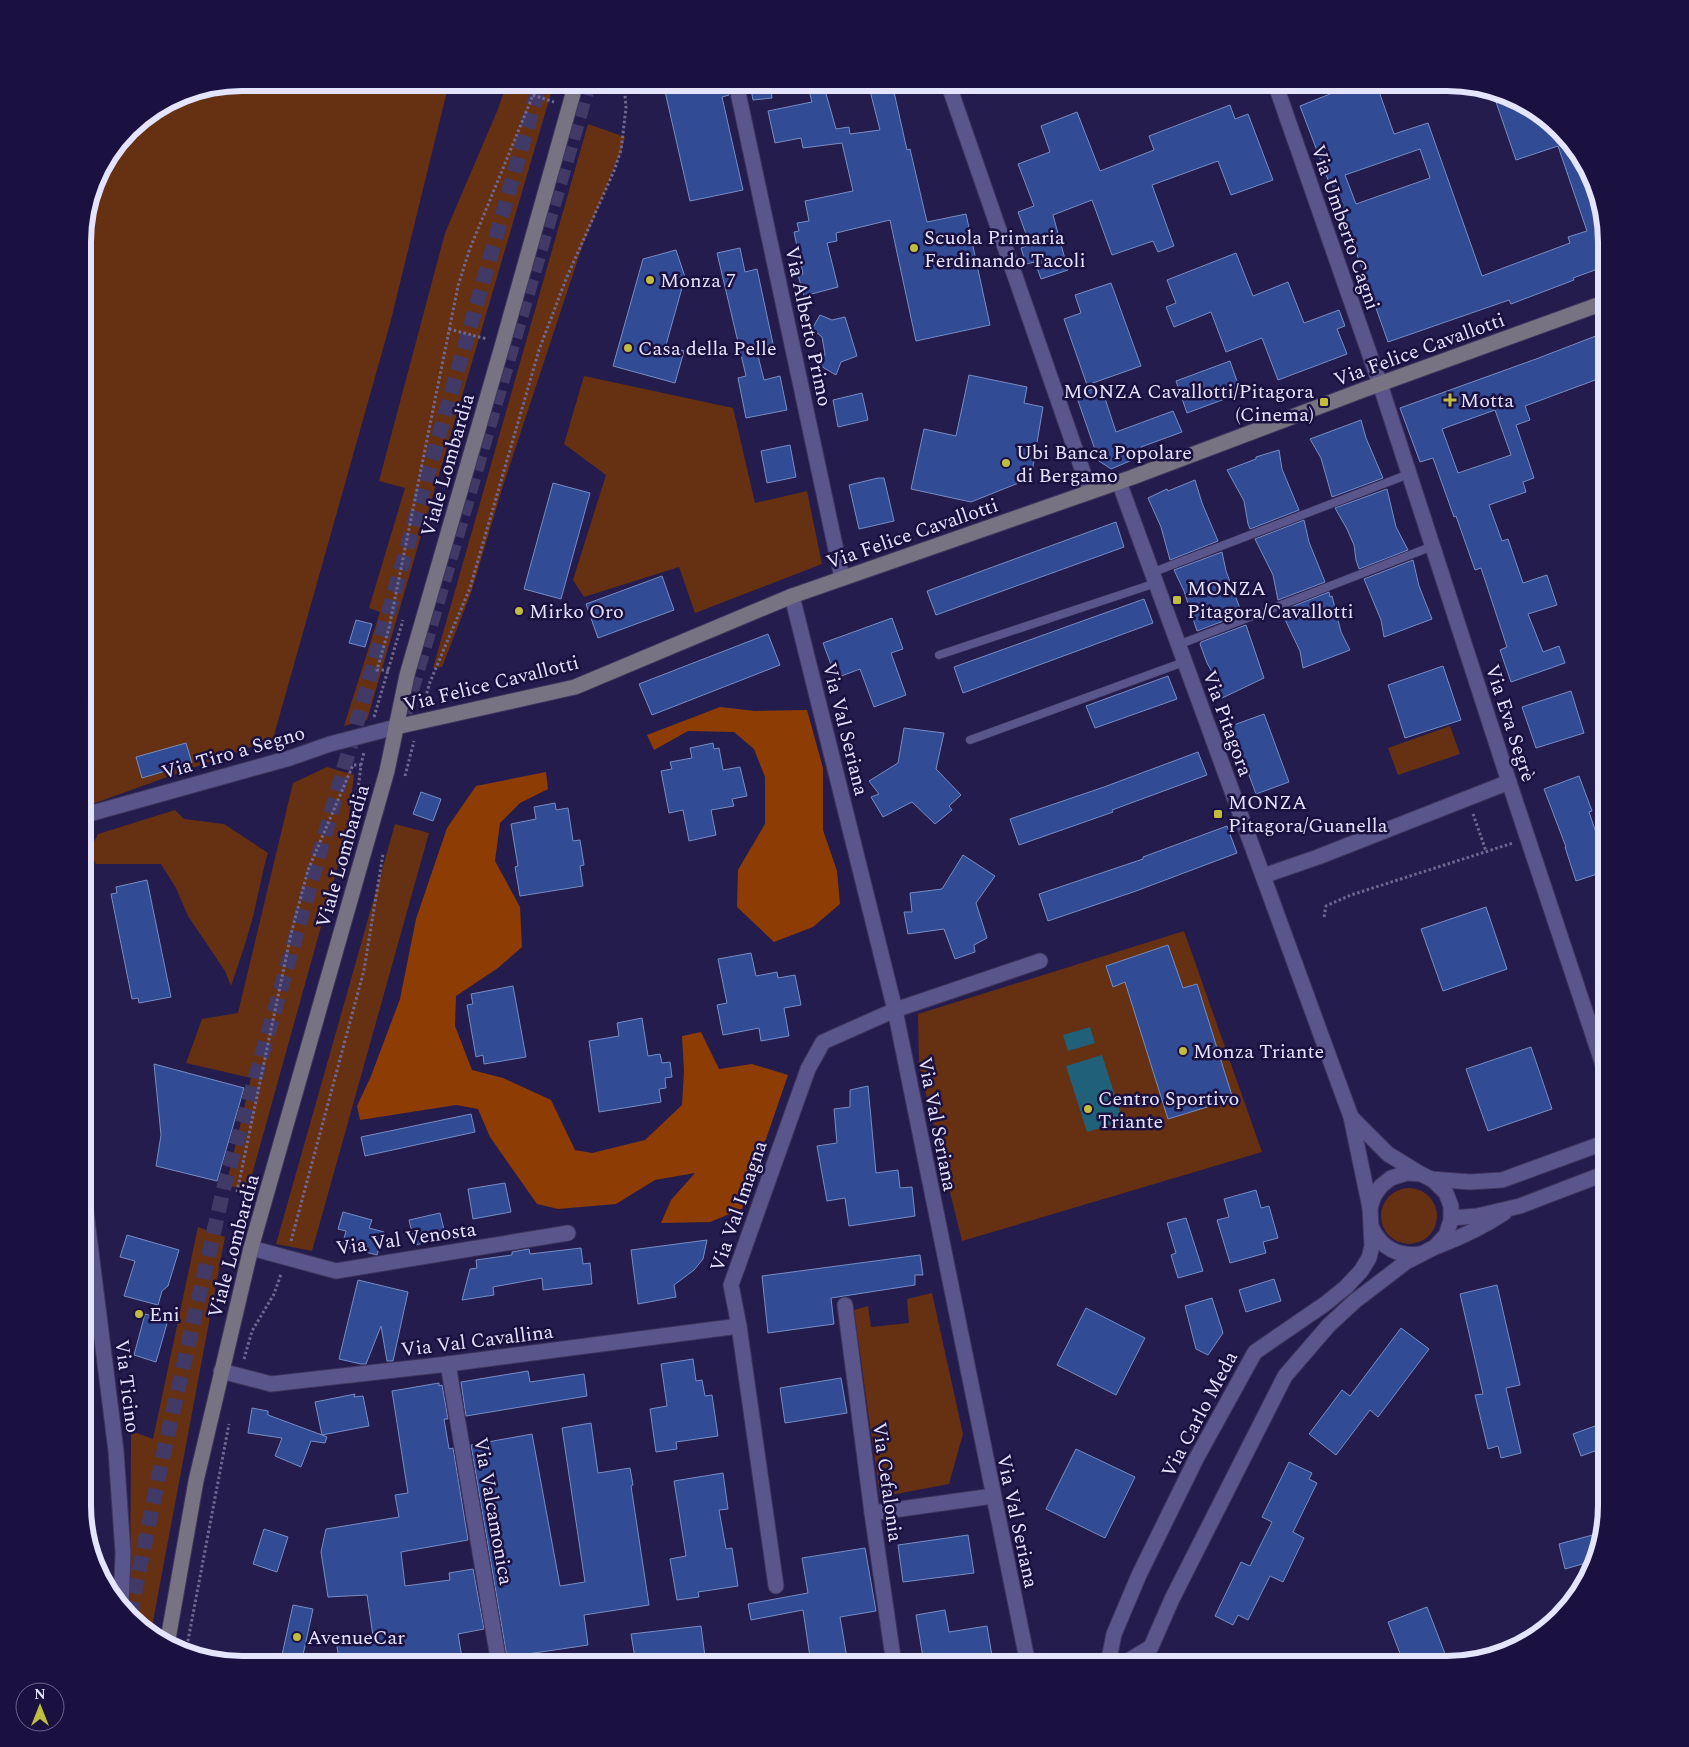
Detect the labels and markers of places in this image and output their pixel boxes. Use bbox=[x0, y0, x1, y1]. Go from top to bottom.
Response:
place label: Scuola Primaria Ferdinando Tacoli bbox=[924, 223, 1086, 276]
marker: Scuola Primaria Ferdinando Tacoli bbox=[908, 242, 920, 254]
place label: Monza 7 bbox=[660, 266, 736, 296]
marker: Monza 7 bbox=[644, 274, 656, 286]
place label: Casa della Pelle bbox=[638, 334, 777, 364]
marker: Casa della Pelle bbox=[622, 342, 634, 354]
place label: MONZA Cavallotti/Pitagora (Cinema) bbox=[1063, 377, 1314, 430]
place label: Motta bbox=[1460, 386, 1514, 416]
marker: Motta bbox=[1444, 394, 1456, 406]
marker: MONZA Cavallotti/Pitagora (Cinema) bbox=[1318, 396, 1330, 408]
place label: Ubi Banca Popolare di Bergamo bbox=[1016, 438, 1192, 491]
marker: Ubi Banca Popolare di Bergamo bbox=[1000, 457, 1012, 469]
place label: MONZA Pitagora/Cavallotti bbox=[1187, 574, 1354, 627]
marker: MONZA Pitagora/Cavallotti bbox=[1171, 594, 1183, 606]
place label: Mirko Oro bbox=[529, 597, 624, 627]
marker: Mirko Oro bbox=[513, 605, 525, 617]
place label: MONZA Pitagora/Guanella bbox=[1228, 788, 1388, 841]
marker: MONZA Pitagora/Guanella bbox=[1212, 808, 1224, 820]
place label: Monza Triante bbox=[1193, 1037, 1324, 1067]
marker: Monza Triante bbox=[1177, 1045, 1189, 1057]
place label: Centro Sportivo Triante bbox=[1098, 1084, 1239, 1137]
marker: Centro Sportivo Triante bbox=[1082, 1103, 1094, 1115]
place label: Eni bbox=[149, 1300, 180, 1330]
marker: Eni bbox=[133, 1308, 145, 1320]
place label: AvenueCar bbox=[307, 1623, 405, 1653]
marker: AvenueCar bbox=[291, 1631, 303, 1643]

